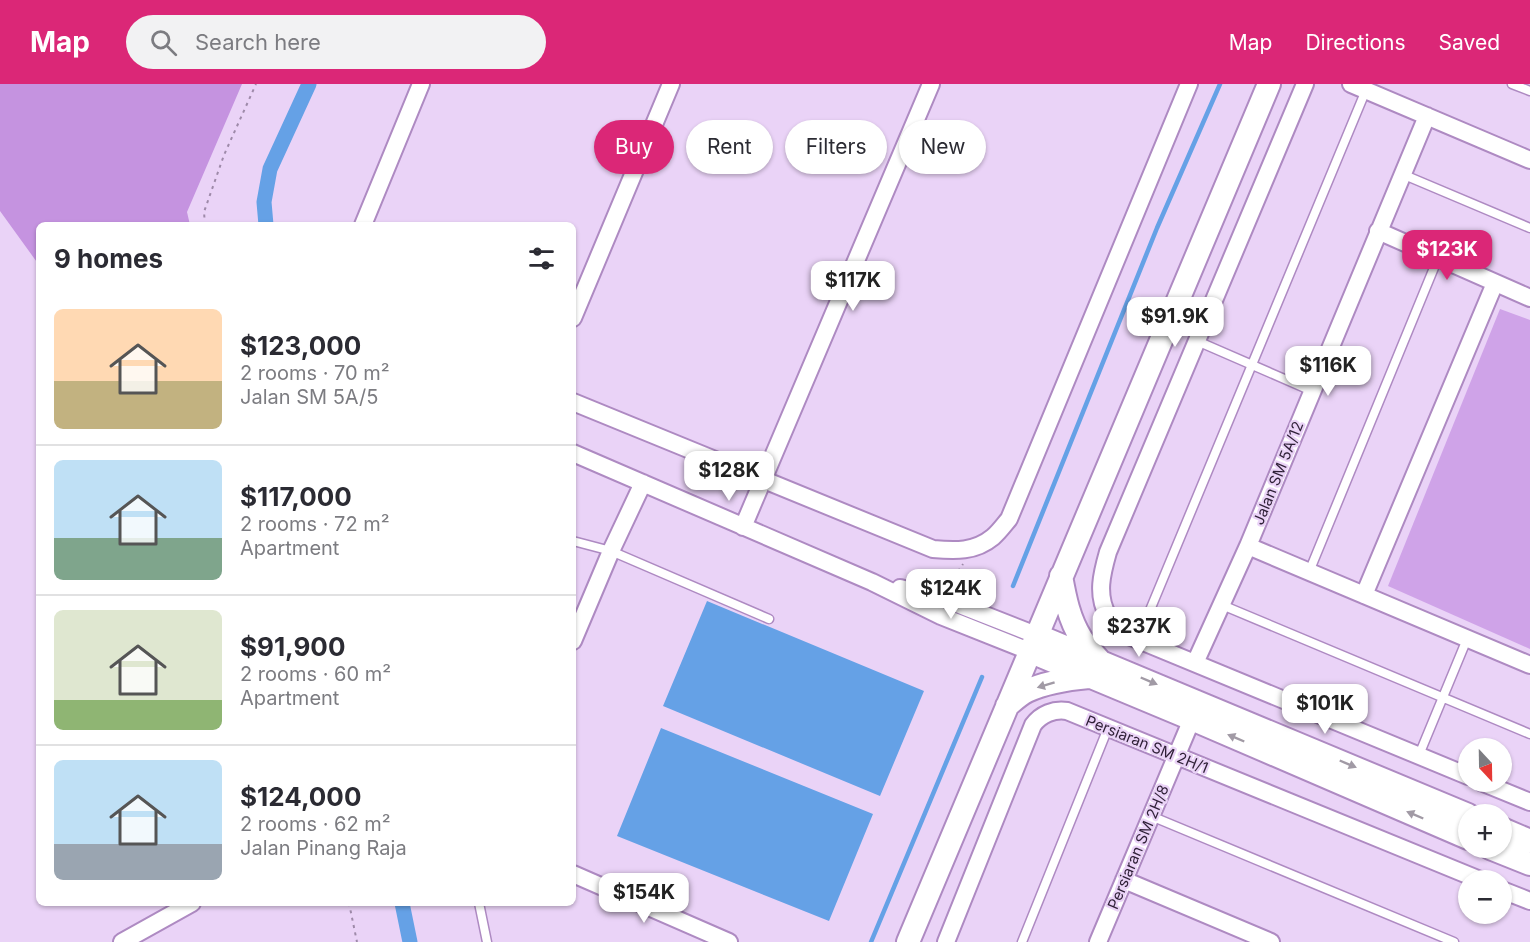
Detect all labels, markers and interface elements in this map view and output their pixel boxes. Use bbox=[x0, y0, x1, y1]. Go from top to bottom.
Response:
search box bbox=[126, 15, 546, 69]
text: Map bbox=[30, 25, 90, 59]
icon: search bbox=[147, 26, 180, 59]
text: Search here bbox=[195, 29, 321, 55]
text: Map bbox=[1229, 30, 1272, 55]
text: Directions bbox=[1305, 30, 1406, 55]
text: Saved bbox=[1439, 30, 1500, 55]
chip: Buy bbox=[594, 120, 674, 174]
chip: Rent bbox=[686, 120, 773, 174]
chip: Filters bbox=[785, 120, 887, 174]
chip: New bbox=[899, 120, 986, 174]
pin: $123K bbox=[1405, 230, 1489, 281]
text: $123K bbox=[1416, 237, 1478, 261]
icon: filters bbox=[525, 242, 558, 275]
text: 9 homes bbox=[54, 243, 163, 274]
pin: $117K bbox=[811, 261, 895, 312]
text: $117K bbox=[825, 268, 881, 292]
pin: $91.9K bbox=[1126, 297, 1224, 348]
text: $91.9K bbox=[1141, 304, 1209, 328]
text: $123,000 bbox=[240, 330, 361, 361]
icon: home bbox=[102, 333, 174, 405]
pin: $116K bbox=[1286, 346, 1370, 397]
text: $116K bbox=[1299, 353, 1357, 377]
text: 2 rooms · 70 m² bbox=[240, 361, 390, 385]
text: Jalan SM 5A/5 bbox=[240, 385, 378, 409]
street label: Jalan SM 5A/12 bbox=[1249, 418, 1307, 528]
pin: $128K bbox=[687, 451, 771, 502]
text: $128K bbox=[698, 458, 760, 482]
text: $117,000 bbox=[240, 481, 352, 512]
icon: home bbox=[102, 484, 174, 556]
text: 2 rooms · 72 m² bbox=[240, 512, 390, 536]
text: Apartment bbox=[240, 536, 339, 560]
pin: $124K bbox=[909, 569, 993, 620]
text: $124K bbox=[920, 576, 982, 600]
pin: $237K bbox=[1097, 607, 1181, 658]
text: $237K bbox=[1107, 614, 1171, 638]
text: $91,900 bbox=[240, 631, 345, 662]
icon: home bbox=[102, 634, 174, 706]
text: 2 rooms · 60 m² bbox=[240, 662, 391, 686]
one-way arrow bbox=[1140, 676, 1158, 686]
one-way arrow bbox=[1037, 681, 1055, 690]
pin: $101K bbox=[1283, 684, 1367, 735]
text: Apartment bbox=[240, 686, 339, 710]
text: $101K bbox=[1296, 691, 1354, 715]
street label: Persiaran SM 2H/1 bbox=[1083, 711, 1211, 777]
one-way arrow bbox=[1226, 733, 1244, 743]
north arrow bbox=[1458, 738, 1512, 792]
map controls bbox=[1458, 738, 1512, 924]
one-way arrow bbox=[1339, 760, 1357, 769]
text: $124,000 bbox=[240, 781, 361, 812]
street label: Persiaran SM 2H/8 bbox=[1103, 782, 1173, 912]
icon: home bbox=[102, 784, 174, 856]
button: + bbox=[1458, 804, 1512, 858]
one-way arrow bbox=[1406, 811, 1423, 820]
text: 2 rooms · 62 m² bbox=[240, 812, 391, 836]
text: Jalan Pinang Raja bbox=[240, 836, 407, 860]
button: − bbox=[1458, 870, 1512, 924]
pin: $154K bbox=[602, 873, 686, 924]
text: $154K bbox=[613, 880, 675, 904]

